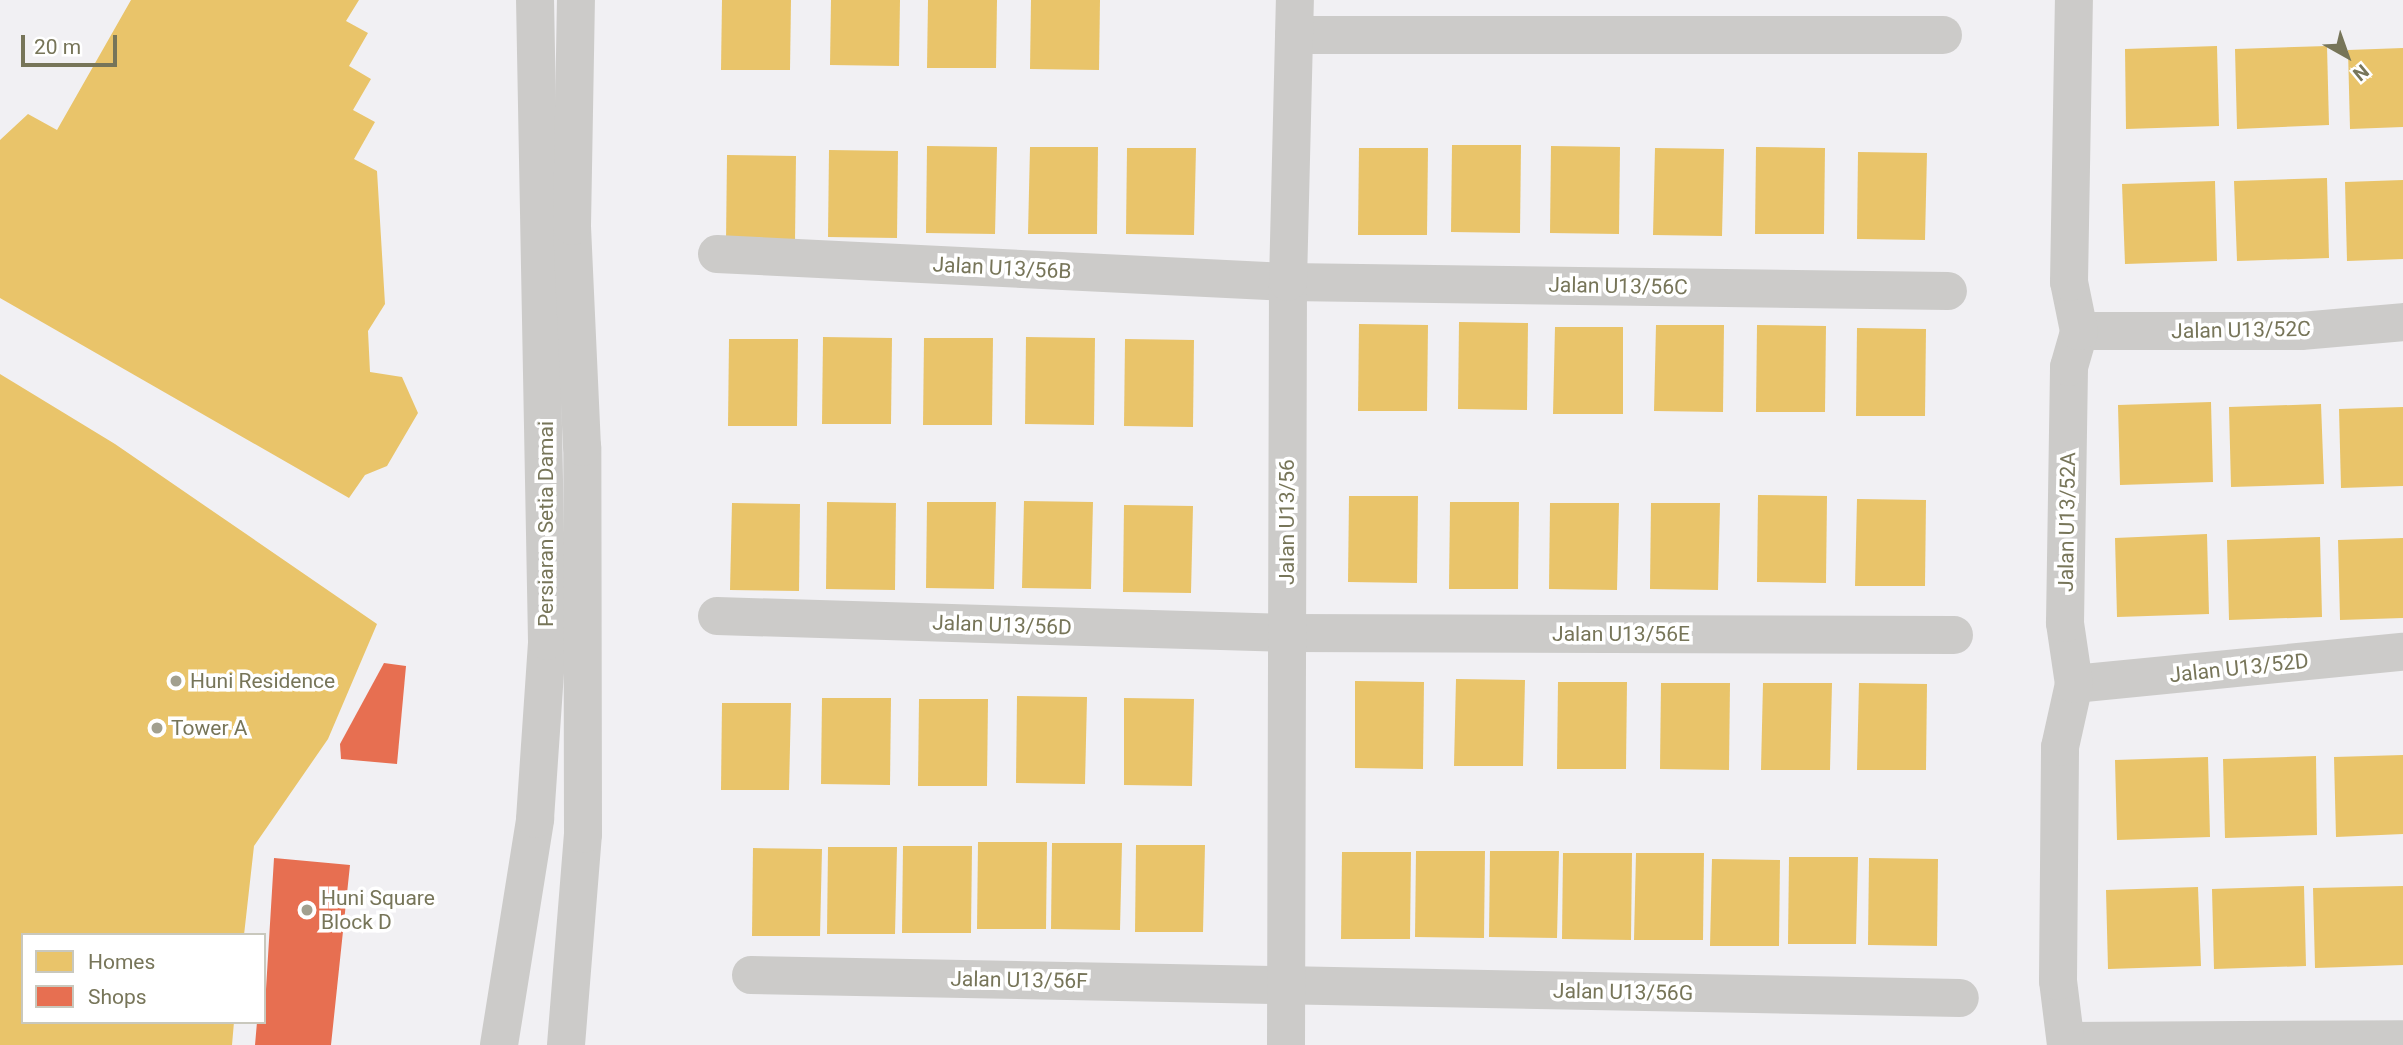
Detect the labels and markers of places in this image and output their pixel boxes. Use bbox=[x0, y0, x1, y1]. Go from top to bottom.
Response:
place label: Huni Residence bbox=[190, 668, 335, 694]
marker: Huni Residence bbox=[168, 673, 184, 689]
place label: Tower A bbox=[171, 715, 247, 741]
marker: Tower A bbox=[149, 720, 165, 736]
place label: Huni Square Block D bbox=[321, 885, 435, 935]
marker: Huni Square Block D bbox=[299, 902, 315, 918]

